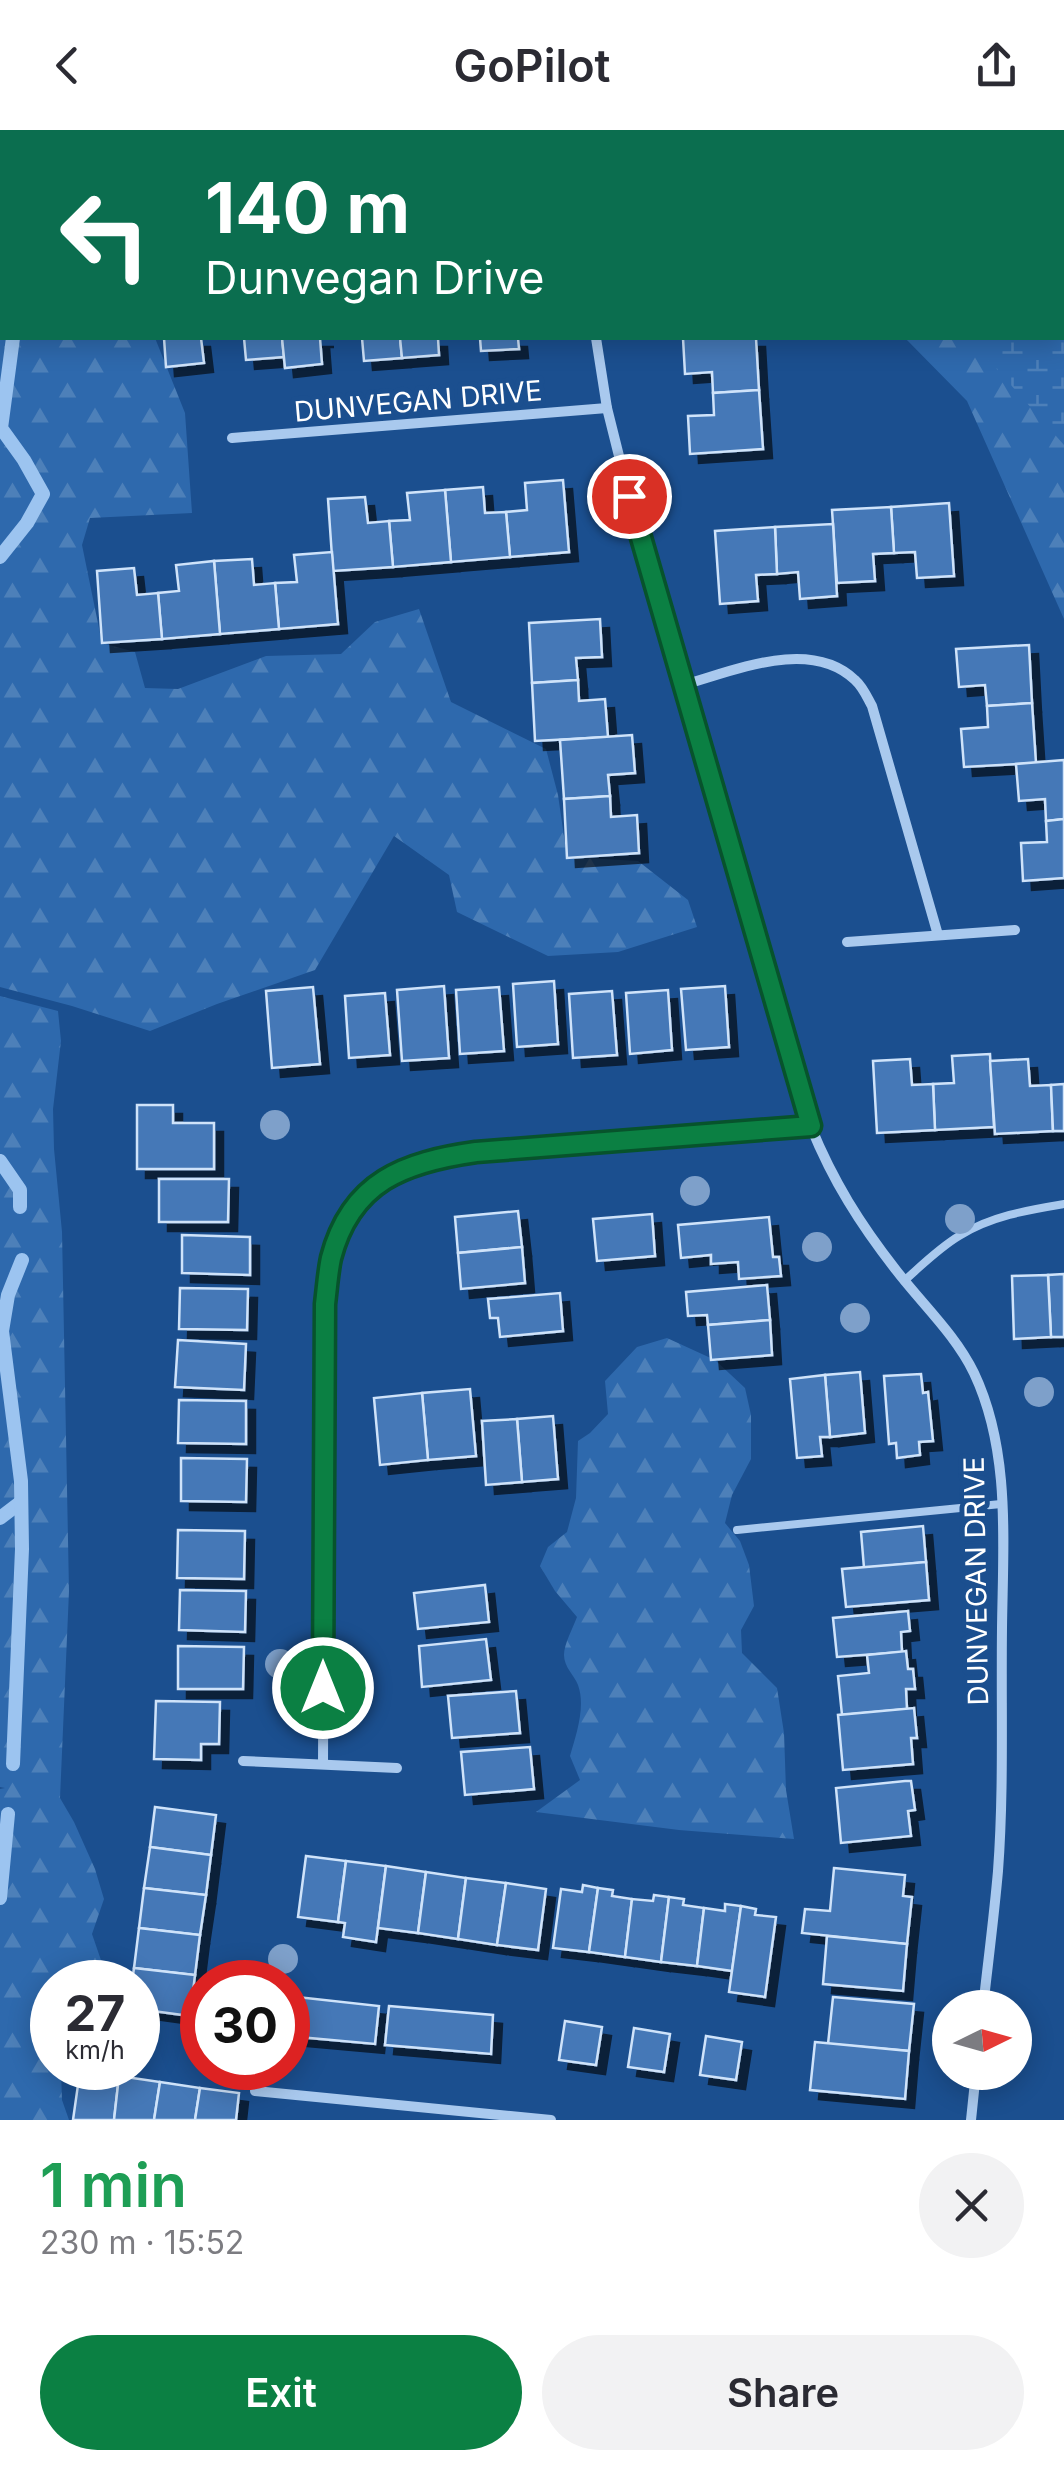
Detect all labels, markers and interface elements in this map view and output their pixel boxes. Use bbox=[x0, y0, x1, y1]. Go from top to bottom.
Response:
icon: back bbox=[40, 38, 95, 93]
text: GoPilot bbox=[454, 38, 610, 93]
icon: share bbox=[969, 38, 1024, 93]
text: 140 m bbox=[205, 165, 410, 250]
icon: left bbox=[40, 170, 170, 300]
text: Dunvegan Drive bbox=[205, 250, 544, 305]
street label: DUNVEGAN DRIVE bbox=[293, 373, 543, 429]
pin bbox=[587, 454, 672, 539]
icon: arrive bbox=[602, 469, 657, 524]
street label: DUNVEGAN DRIVE bbox=[957, 1456, 995, 1706]
position arrow bbox=[271, 1636, 375, 1740]
speed limit sign: 30 bbox=[180, 1960, 310, 2090]
text: 27 bbox=[65, 1983, 125, 2043]
north arrow bbox=[932, 1990, 1032, 2090]
map controls bbox=[932, 1990, 1032, 2090]
text: km/h bbox=[65, 2035, 125, 2065]
text: 1 min bbox=[40, 2149, 187, 2221]
button: close bbox=[919, 2153, 1024, 2258]
text: 230 m · 15:52 bbox=[40, 2223, 244, 2262]
button: Exit bbox=[40, 2335, 522, 2450]
button: Share bbox=[542, 2335, 1024, 2450]

